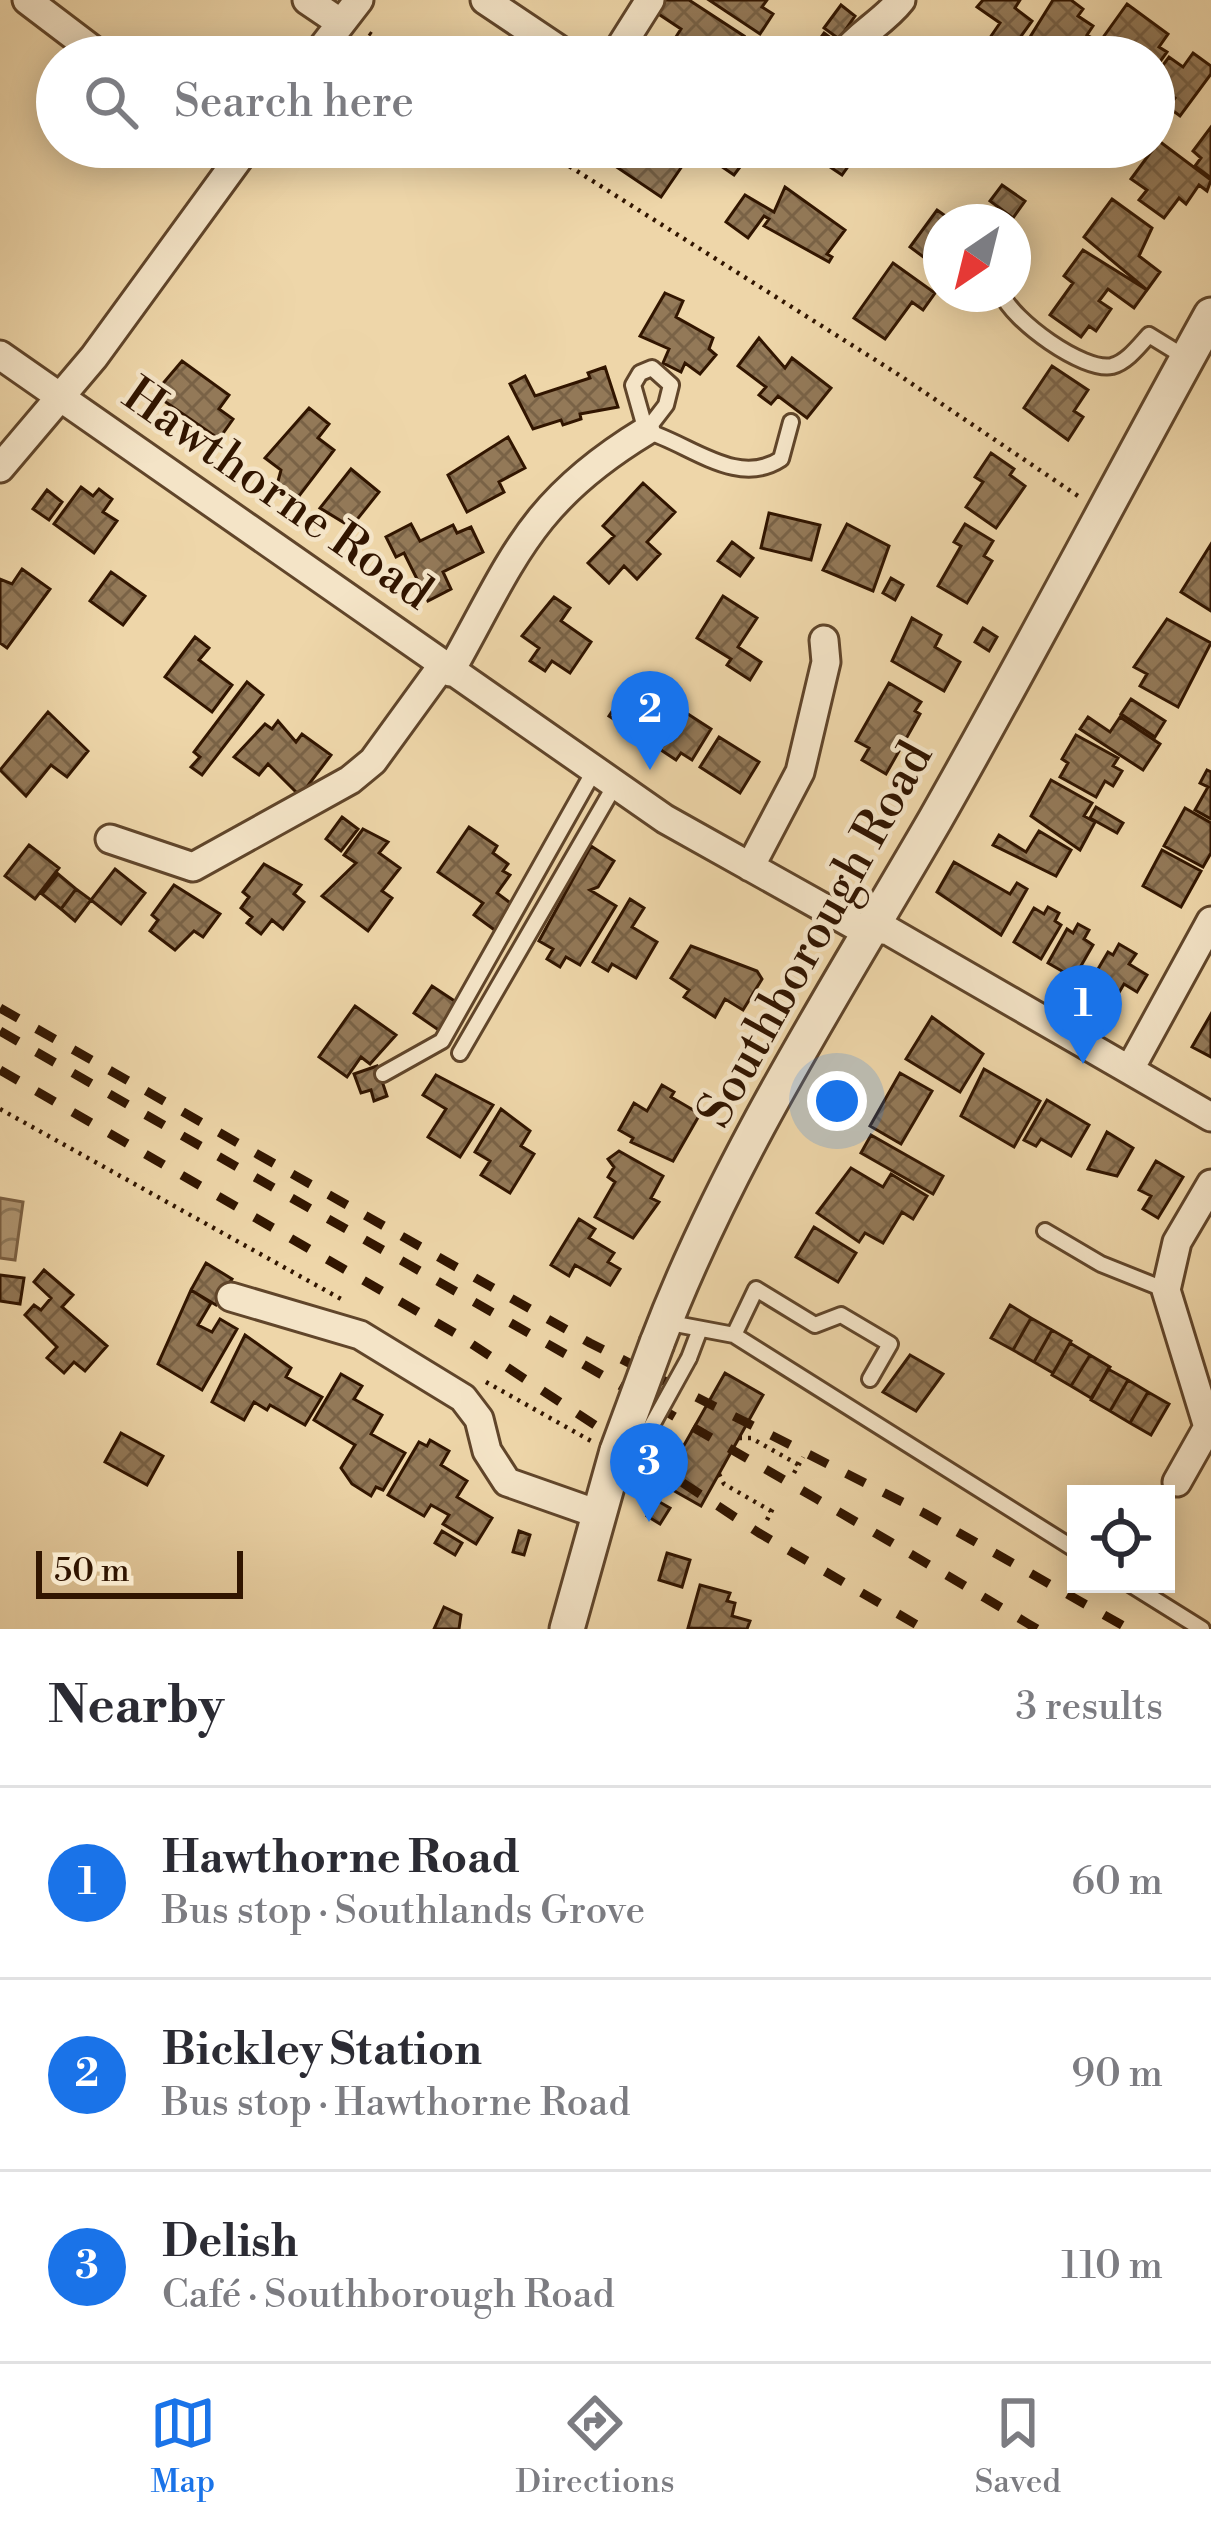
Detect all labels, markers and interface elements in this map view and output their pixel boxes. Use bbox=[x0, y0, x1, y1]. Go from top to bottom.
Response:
search box bbox=[36, 36, 1175, 168]
icon: search bbox=[78, 69, 144, 135]
text: Search here bbox=[174, 74, 414, 131]
north arrow bbox=[923, 204, 1031, 312]
street label: Hawthorne Road bbox=[111, 366, 443, 624]
pin: 2 bbox=[611, 671, 689, 770]
street label: Southborough Road bbox=[685, 732, 947, 1138]
pin: 1 bbox=[1044, 965, 1122, 1064]
your location bbox=[807, 1071, 867, 1131]
pin: 3 bbox=[610, 1423, 688, 1522]
map controls bbox=[1067, 1485, 1175, 1593]
button: locate bbox=[1067, 1485, 1175, 1593]
scale bar bbox=[36, 1545, 243, 1598]
text: 50 m bbox=[54, 1551, 130, 1592]
text: Nearby bbox=[48, 1675, 224, 1739]
text: 3 results bbox=[1015, 1683, 1163, 1732]
text: Hawthorne Road bbox=[162, 1830, 520, 1887]
text: 1 bbox=[78, 1858, 96, 1907]
text: 60 m bbox=[1071, 1858, 1163, 1907]
text: Bus stop · Southlands Grove bbox=[162, 1887, 645, 1936]
text: Bickley Station bbox=[162, 2022, 482, 2079]
text: 2 bbox=[75, 2050, 99, 2099]
text: 90 m bbox=[1071, 2050, 1163, 2099]
text: Bus stop · Hawthorne Road bbox=[162, 2079, 630, 2128]
text: Delish bbox=[162, 2214, 298, 2271]
text: 3 bbox=[75, 2242, 99, 2291]
text: 110 m bbox=[1061, 2242, 1163, 2291]
text: Café · Southborough Road bbox=[162, 2271, 615, 2320]
tab: Map bbox=[150, 2390, 216, 2503]
tab: Directions bbox=[516, 2390, 675, 2503]
tab: Saved bbox=[974, 2390, 1061, 2503]

